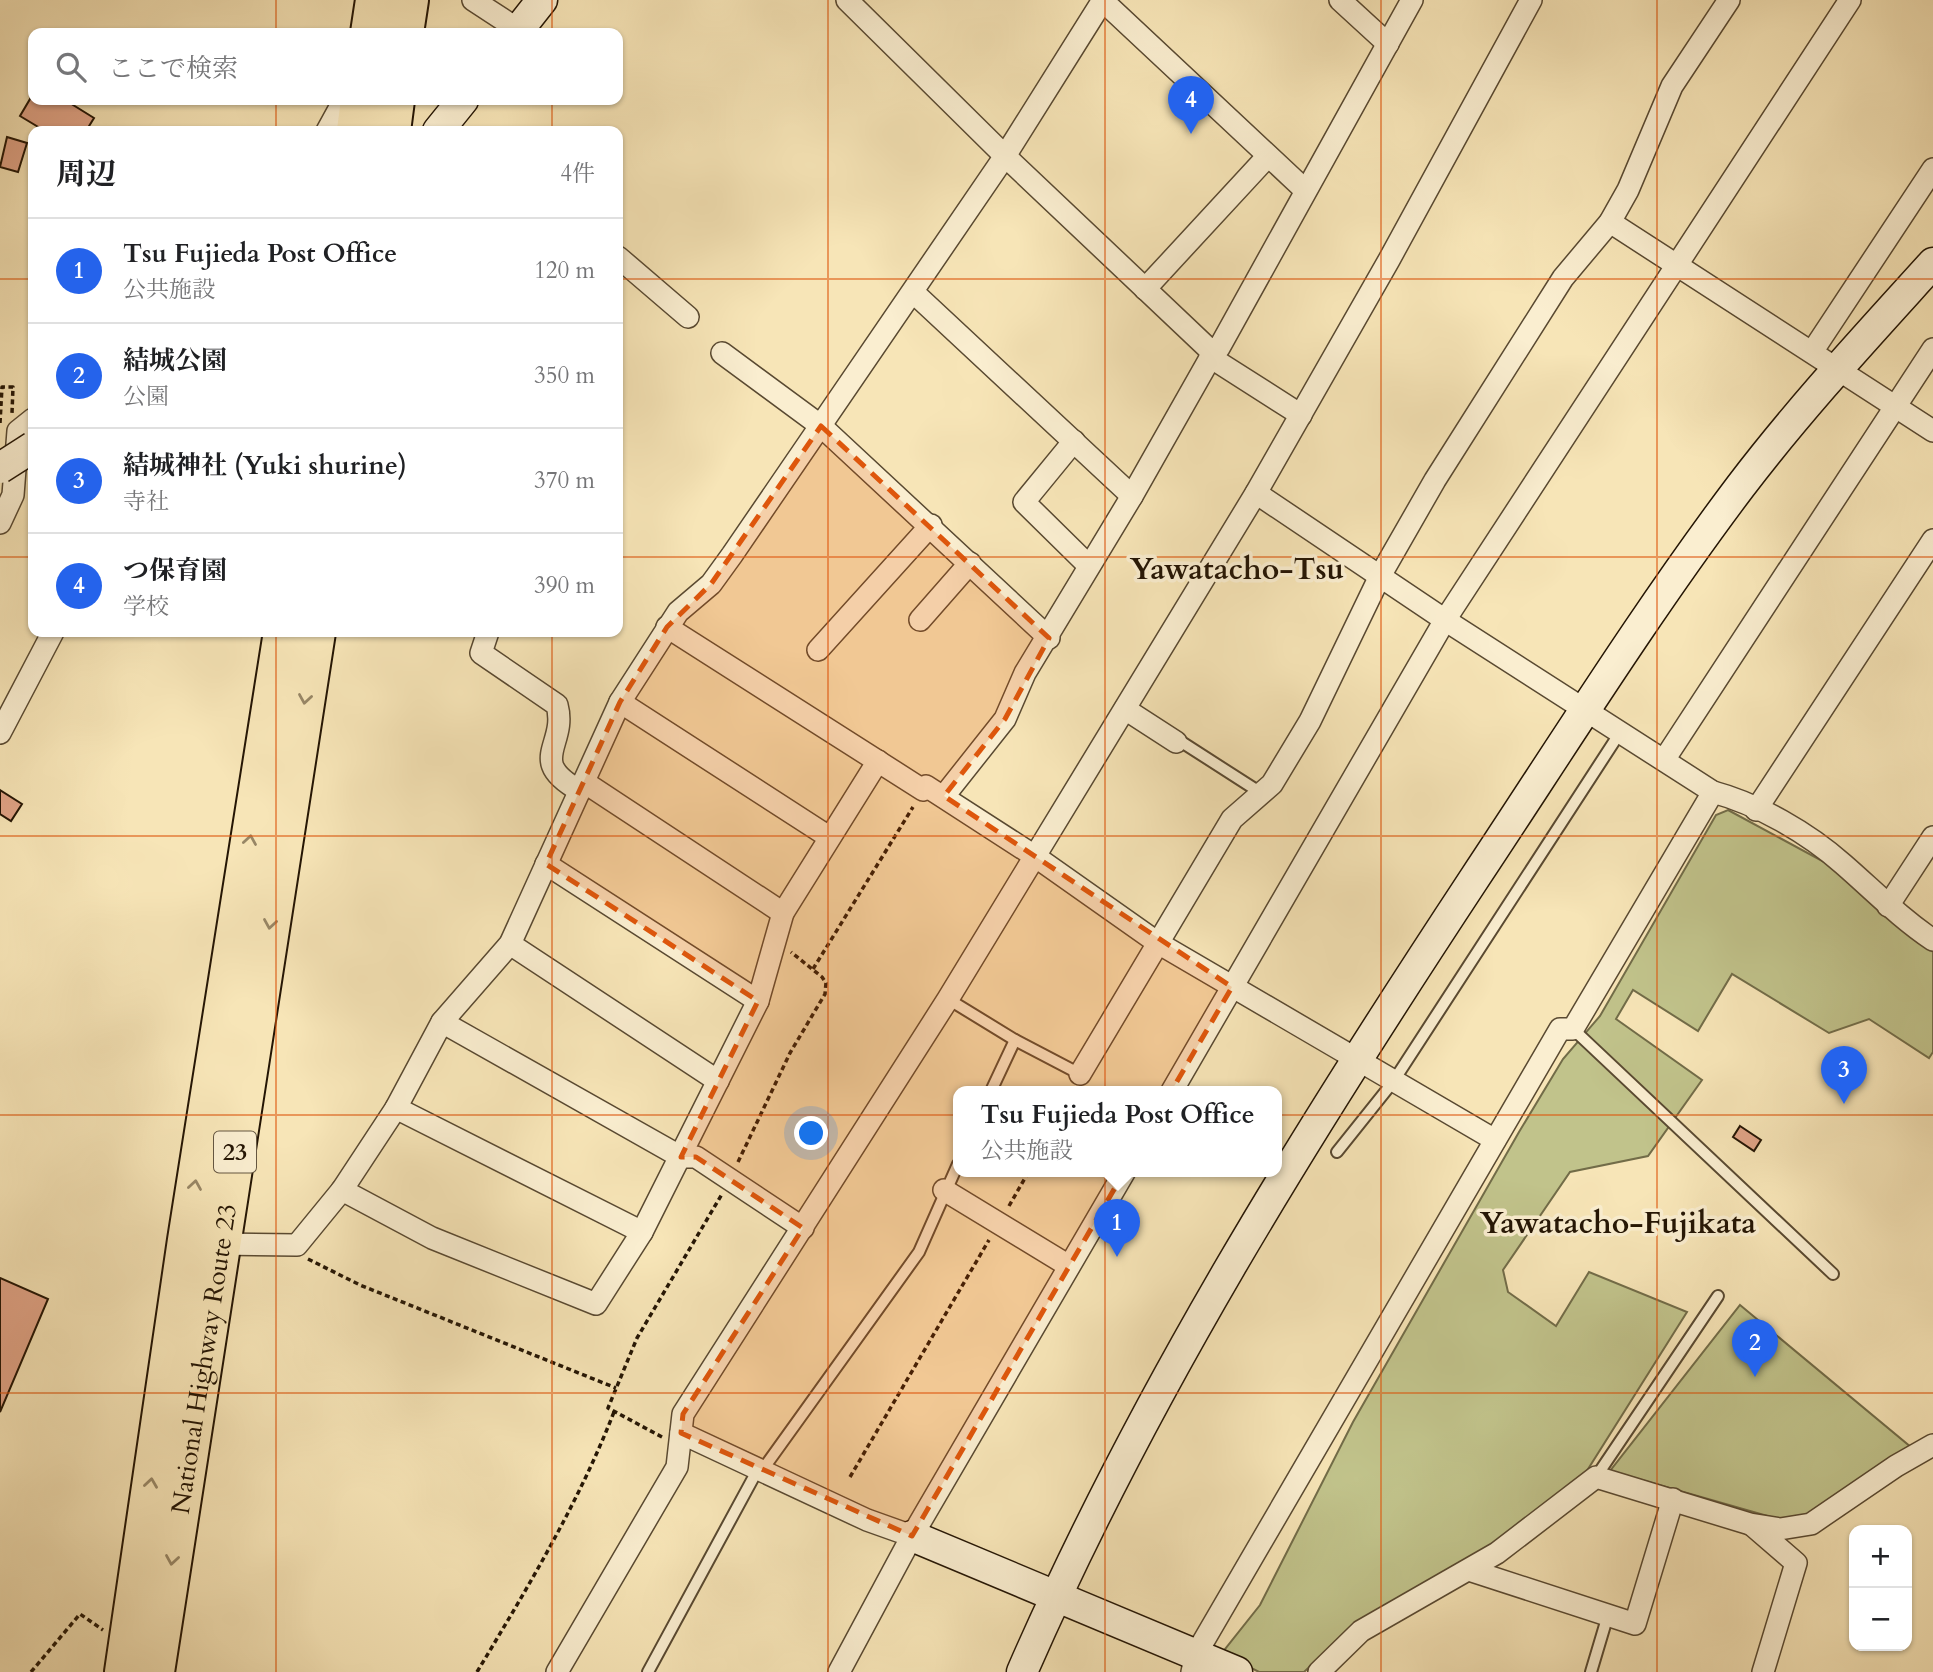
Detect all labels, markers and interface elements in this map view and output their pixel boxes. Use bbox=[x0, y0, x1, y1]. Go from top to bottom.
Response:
search box bbox=[28, 28, 623, 105]
icon: search bbox=[52, 48, 90, 86]
text: ここで検索 bbox=[108, 51, 238, 86]
pin: 4 bbox=[1168, 76, 1214, 134]
text: 周辺 bbox=[56, 154, 116, 195]
text: 4件 bbox=[560, 158, 595, 189]
text: Tsu Fujieda Post Office bbox=[123, 236, 397, 271]
text: 1 bbox=[73, 255, 85, 286]
text: 120 m bbox=[534, 255, 595, 286]
text: 公共施設 bbox=[123, 274, 215, 305]
text: 結城公園 bbox=[123, 343, 227, 378]
text: 2 bbox=[73, 360, 85, 391]
text: 350 m bbox=[534, 360, 595, 391]
text: 公園 bbox=[123, 381, 169, 412]
text: 結城神社 (Yuki shurine) bbox=[123, 448, 407, 483]
text: 3 bbox=[73, 465, 85, 496]
text: 370 m bbox=[534, 465, 595, 496]
text: 寺社 bbox=[123, 486, 169, 517]
district label: Yawatacho-Tsu bbox=[1130, 549, 1344, 590]
text: つ保育園 bbox=[123, 553, 227, 588]
text: 4 bbox=[73, 570, 85, 601]
text: 390 m bbox=[534, 570, 595, 601]
text: 学校 bbox=[123, 591, 169, 622]
one-way arrow bbox=[298, 693, 313, 705]
one-way arrow bbox=[242, 834, 257, 846]
one-way arrow bbox=[263, 918, 278, 930]
pin: 3 bbox=[1821, 1046, 1867, 1104]
popup bbox=[953, 1086, 1282, 1177]
text: Tsu Fujieda Post Office bbox=[980, 1097, 1255, 1132]
your location bbox=[794, 1116, 828, 1150]
road number: 23 bbox=[214, 1132, 256, 1172]
text: 公共施設 bbox=[980, 1135, 1072, 1166]
one-way arrow bbox=[187, 1180, 202, 1191]
pin: 1 bbox=[1094, 1199, 1140, 1257]
street label: National Highway Route 23 bbox=[163, 1201, 245, 1516]
district label: Yawatacho-Fujikata bbox=[1480, 1203, 1756, 1244]
pin: 2 bbox=[1732, 1319, 1778, 1377]
one-way arrow bbox=[143, 1477, 158, 1489]
map controls bbox=[1849, 1525, 1912, 1651]
button: + bbox=[1849, 1525, 1912, 1588]
one-way arrow bbox=[165, 1555, 180, 1566]
button: − bbox=[1849, 1588, 1912, 1651]

